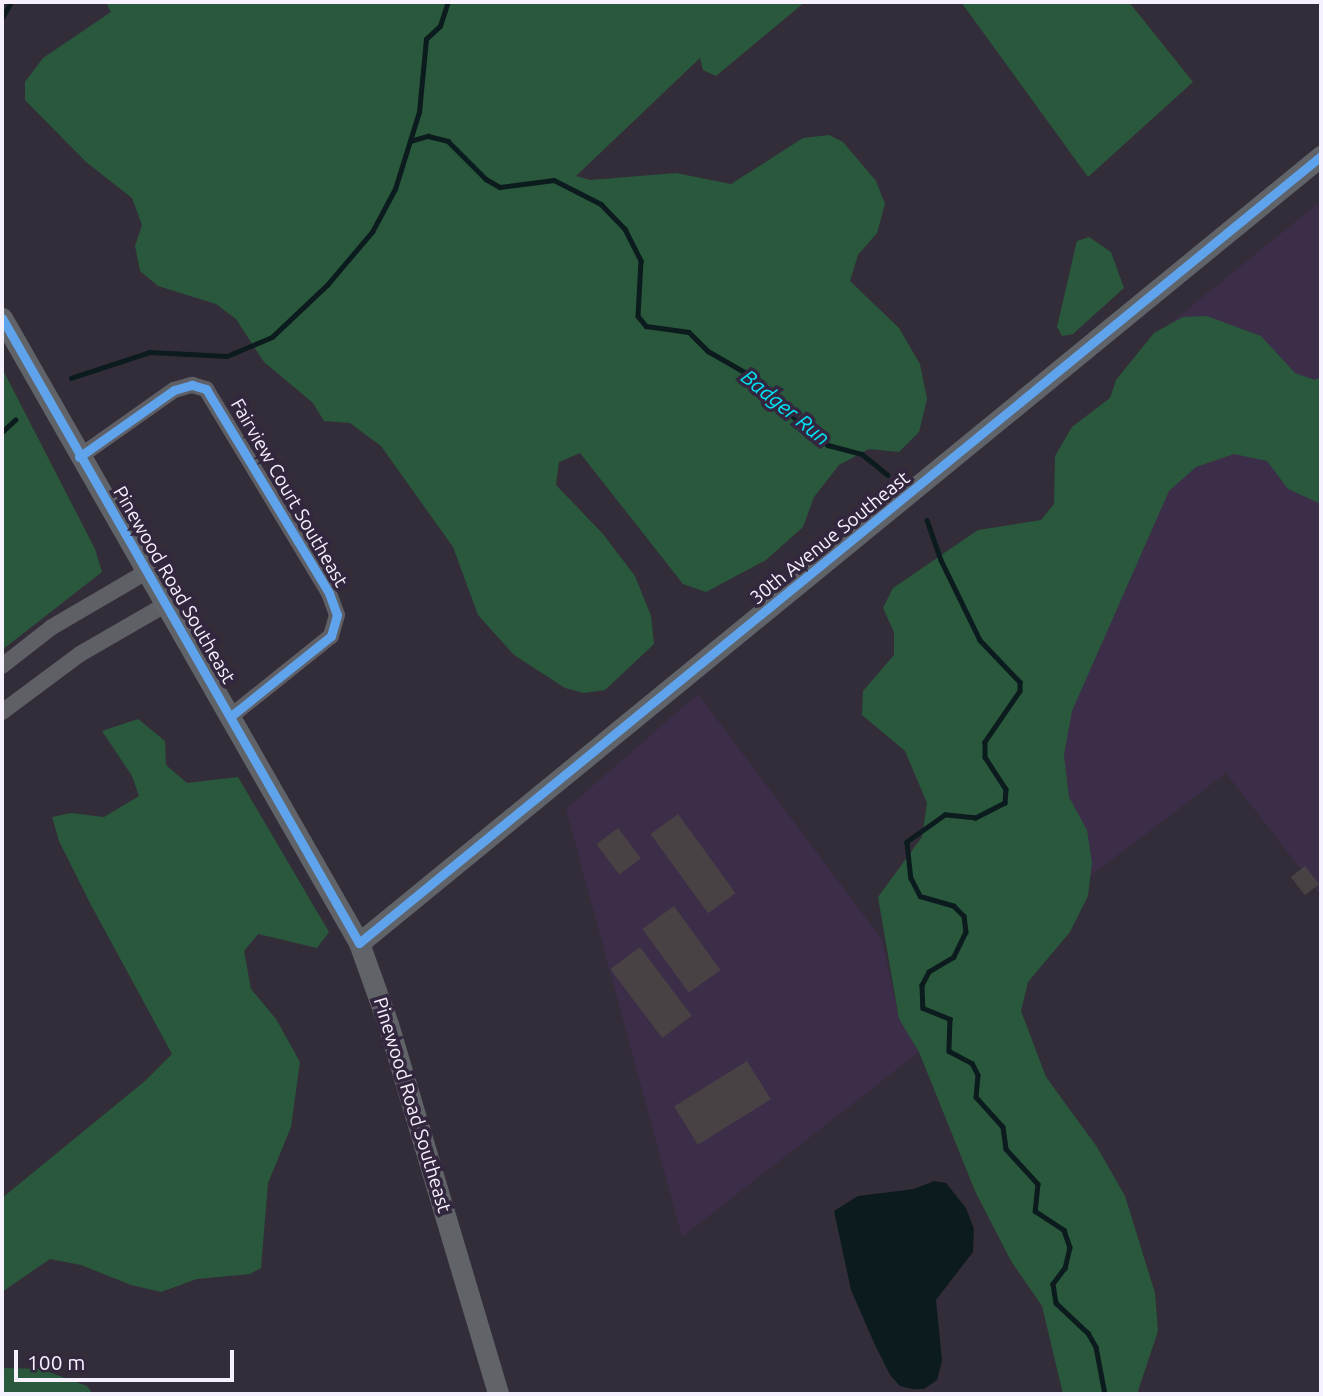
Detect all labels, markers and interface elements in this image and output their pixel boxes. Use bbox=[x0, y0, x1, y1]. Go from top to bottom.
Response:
water label: Badger Run bbox=[737, 364, 835, 450]
street label: Fairview Court Southeast bbox=[226, 395, 352, 591]
street label: 30th Avenue Southeast bbox=[746, 467, 914, 609]
street label: Pinewood Road Southeast bbox=[108, 482, 240, 688]
street label: Pinewood Road Southeast bbox=[368, 995, 456, 1215]
scale bar bbox=[18, 1336, 238, 1380]
text: 100 m bbox=[27, 1350, 85, 1374]

